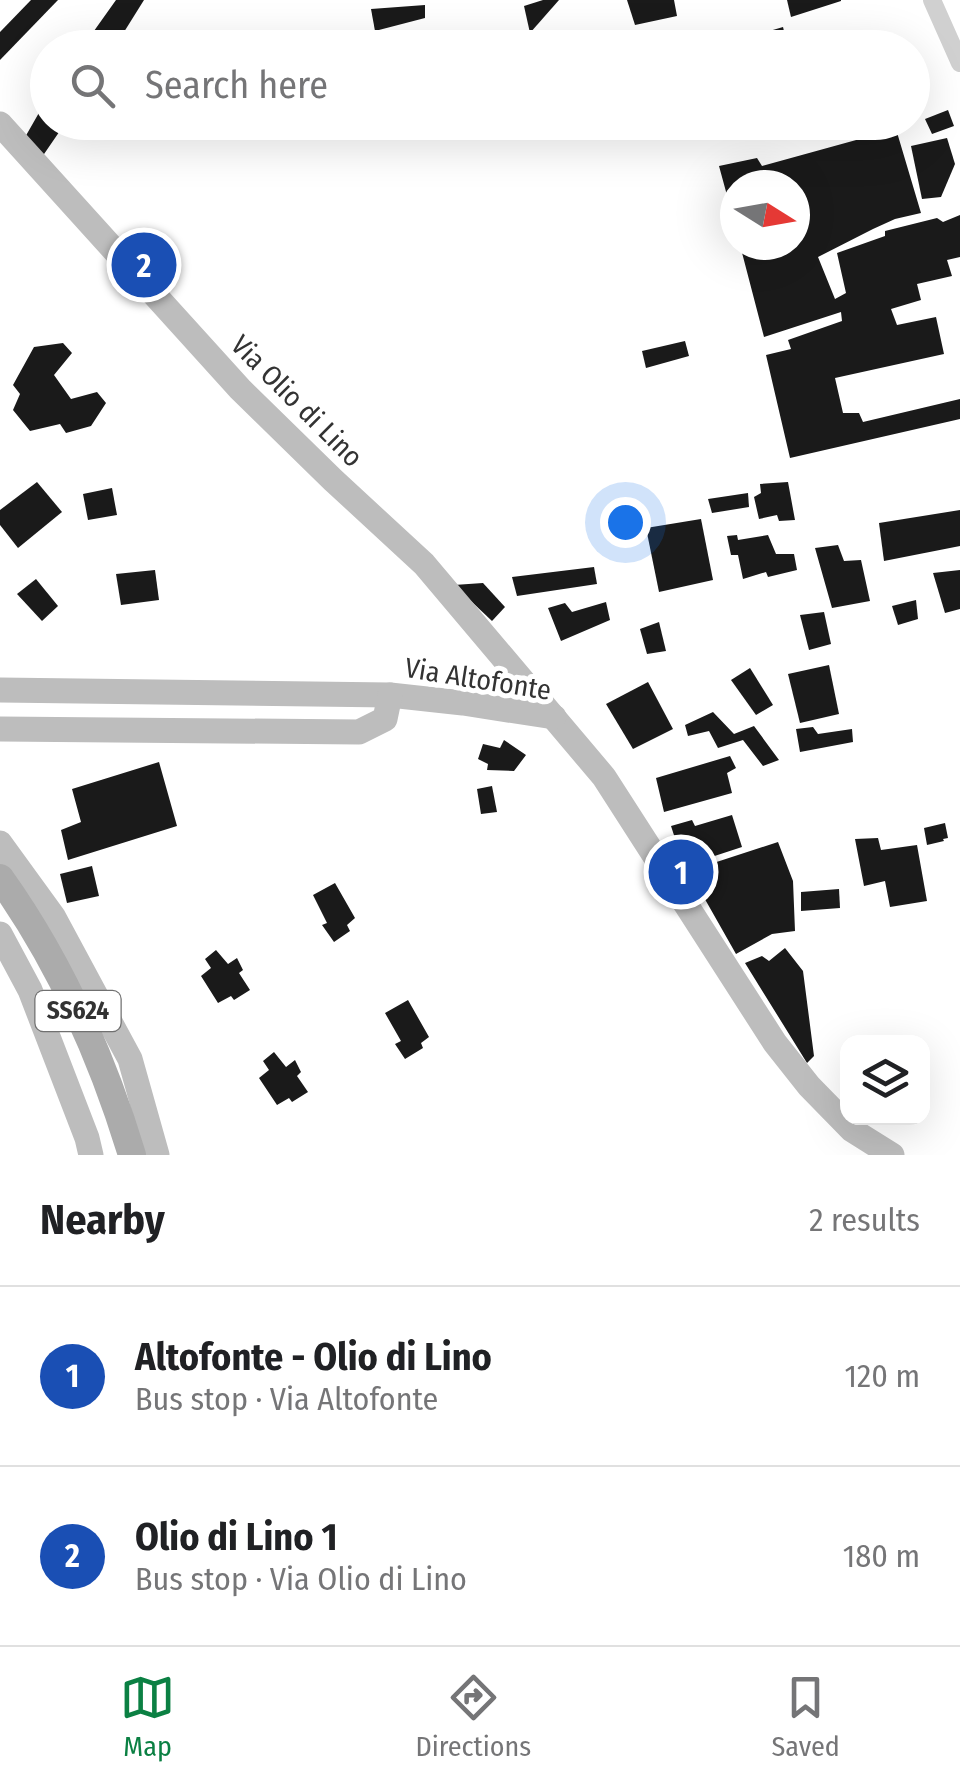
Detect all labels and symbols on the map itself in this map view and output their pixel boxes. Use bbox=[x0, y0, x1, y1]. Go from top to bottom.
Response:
north arrow bbox=[720, 170, 810, 260]
pin: 2 bbox=[112, 228, 176, 302]
street label: Via Olio di Lino bbox=[224, 328, 370, 474]
your location bbox=[600, 497, 651, 548]
street label: Via Altofonte bbox=[403, 651, 553, 707]
pin: 1 bbox=[648, 834, 714, 910]
road number: SS624 bbox=[36, 991, 120, 1031]

